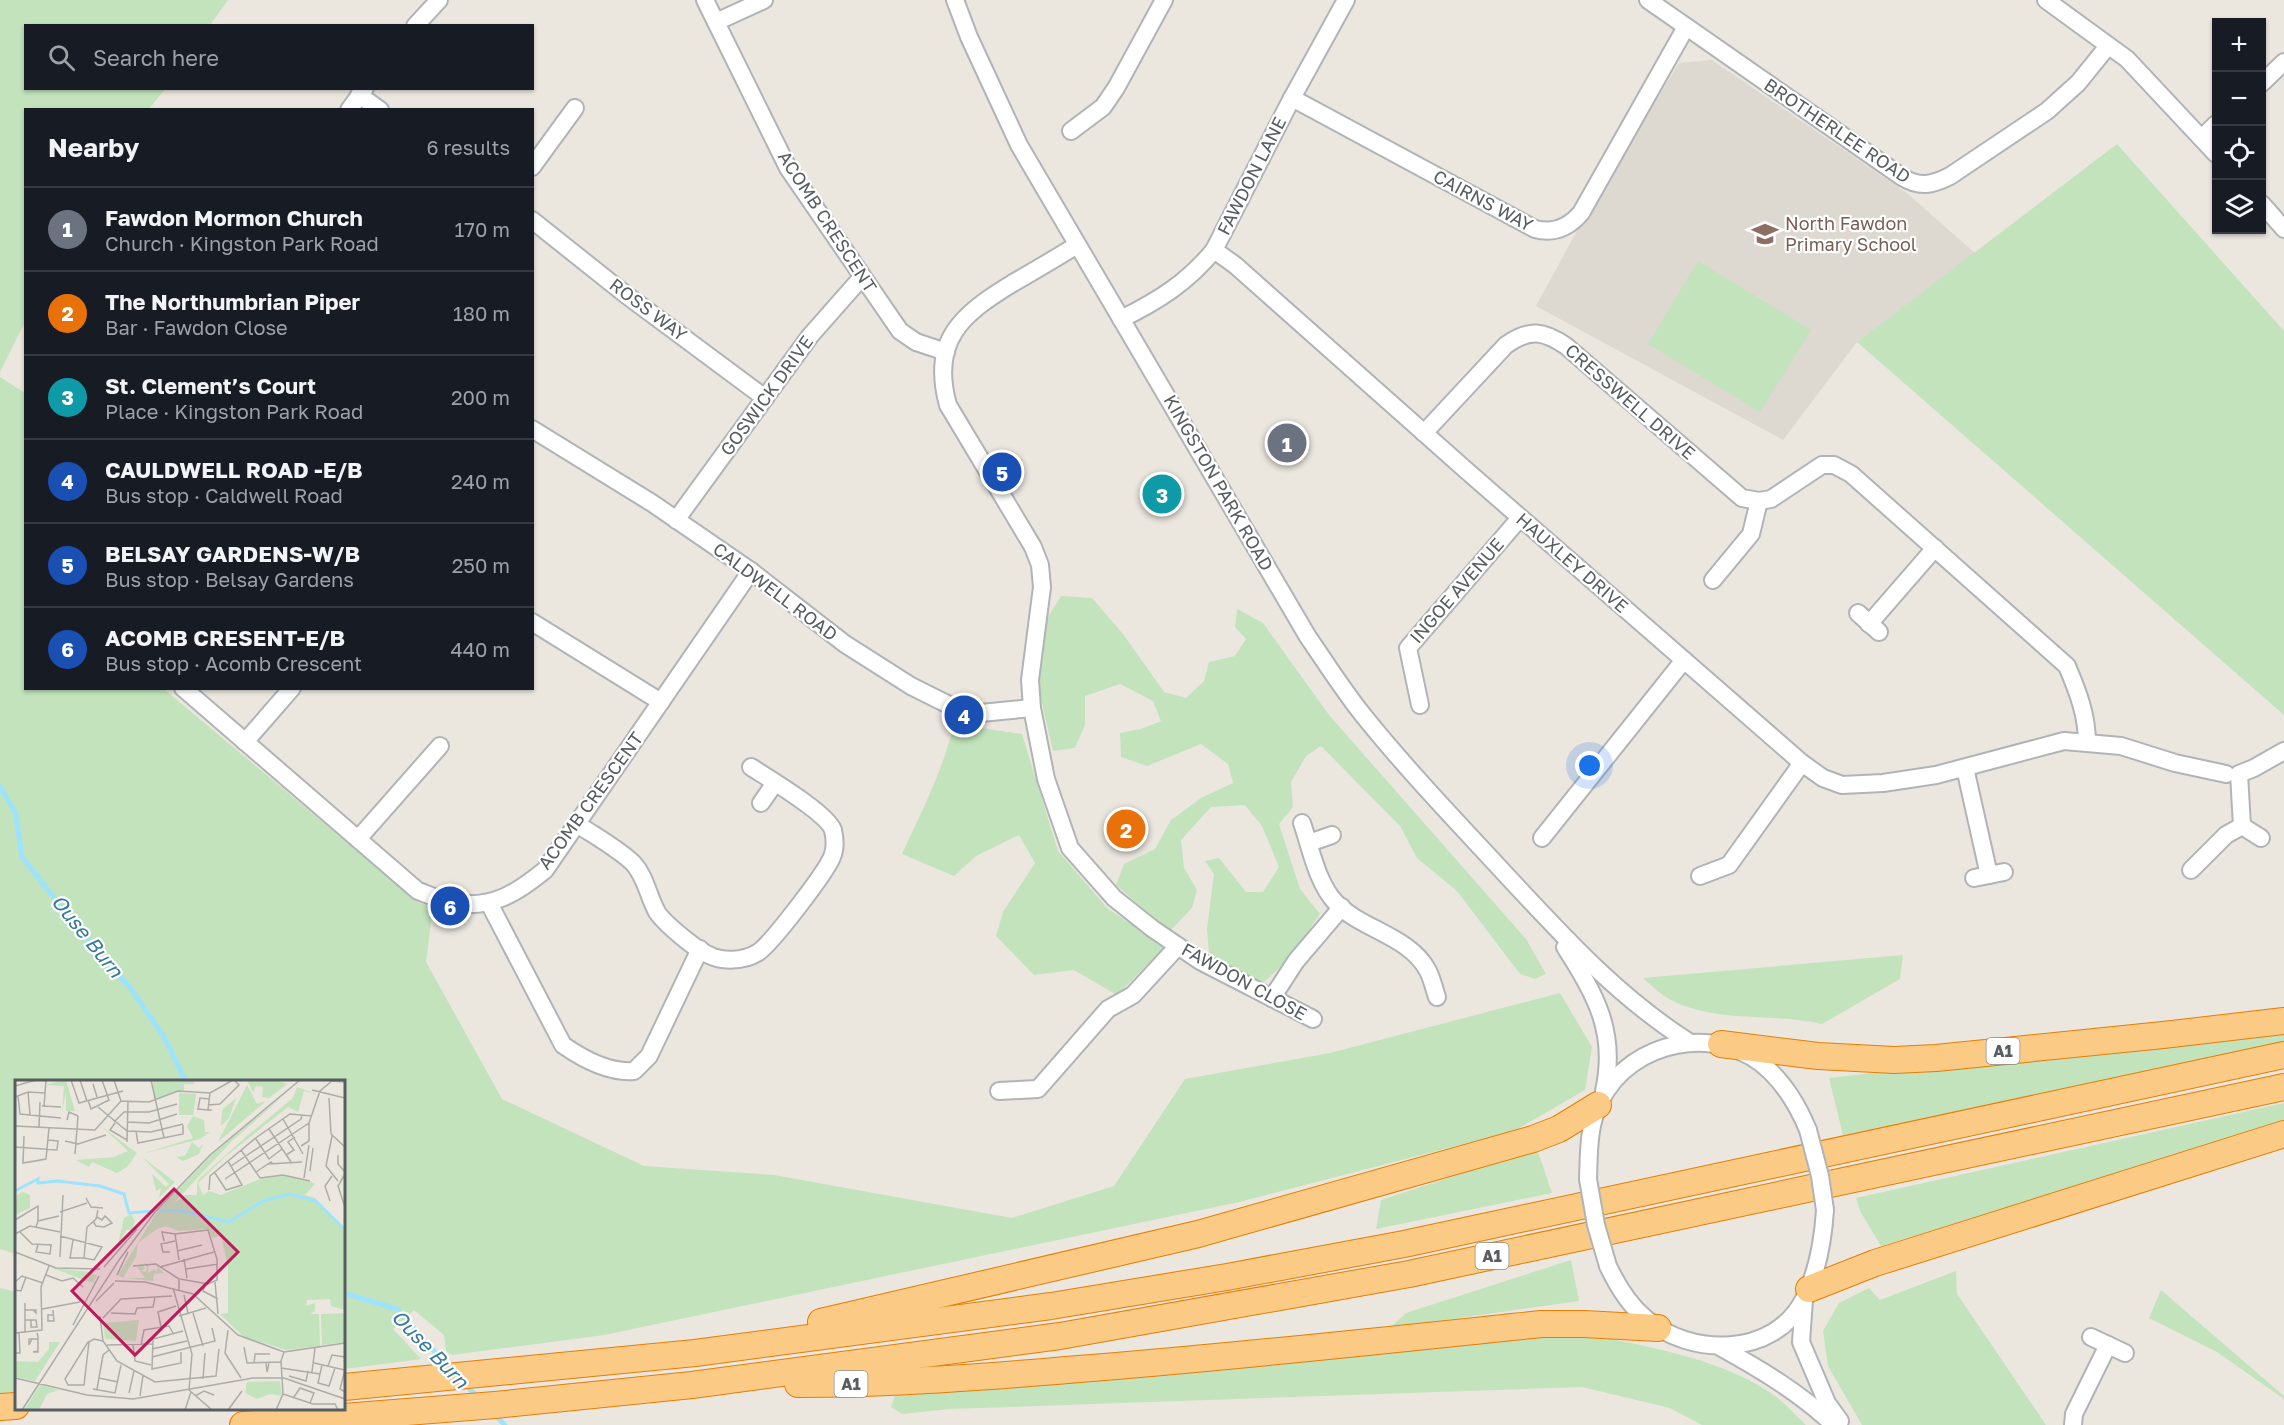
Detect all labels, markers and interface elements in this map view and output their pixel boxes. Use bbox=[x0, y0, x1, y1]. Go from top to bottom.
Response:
map controls bbox=[2212, 18, 2266, 234]
button: + bbox=[2212, 18, 2266, 72]
search box bbox=[24, 24, 534, 90]
icon: search bbox=[45, 41, 78, 74]
text: Search here bbox=[93, 44, 219, 71]
button: − bbox=[2212, 72, 2266, 126]
street label: BROTHERLEE ROAD bbox=[1760, 73, 1915, 187]
street label: FAWDON LANE bbox=[1212, 113, 1290, 238]
button: locate bbox=[2212, 126, 2266, 180]
text: Nearby bbox=[48, 132, 139, 163]
text: 6 results bbox=[426, 135, 510, 159]
street label: ACOMB CRESCENT bbox=[774, 147, 882, 296]
street label: CAIRNS WAY bbox=[1430, 165, 1537, 236]
button: layers bbox=[2212, 180, 2266, 234]
text: Fawdon Mormon Church bbox=[105, 204, 363, 231]
place label: North Fawdon Primary School bbox=[1785, 212, 1917, 255]
text: 1 bbox=[62, 217, 73, 241]
text: 170 m bbox=[455, 217, 510, 241]
school or university icon: North Fawdon Primary School bbox=[1750, 219, 1780, 249]
text: Church · Kingston Park Road bbox=[105, 231, 379, 255]
street label: ROSS WAY bbox=[606, 273, 692, 346]
text: The Northumbrian Piper bbox=[105, 288, 360, 315]
text: 2 bbox=[61, 301, 74, 325]
text: 180 m bbox=[453, 301, 510, 325]
text: Bar · Fawdon Close bbox=[105, 315, 288, 339]
street label: GOSWICK DRIVE bbox=[715, 331, 817, 460]
street label: CRESSWELL DRIVE bbox=[1561, 339, 1700, 464]
text: St. Clement’s Court bbox=[105, 372, 316, 399]
text: 3 bbox=[61, 385, 74, 409]
text: 200 m bbox=[451, 385, 510, 409]
street label: KINGSTON PARK ROAD bbox=[1159, 391, 1278, 574]
text: Place · Kingston Park Road bbox=[105, 399, 363, 423]
pin: 1 bbox=[1268, 420, 1306, 466]
pin: 5 bbox=[982, 450, 1022, 494]
text: CAULDWELL ROAD -E/B bbox=[105, 456, 362, 483]
text: 4 bbox=[61, 469, 74, 493]
text: 240 m bbox=[451, 469, 510, 493]
pin: 3 bbox=[1142, 472, 1182, 516]
text: Bus stop · Caldwell Road bbox=[105, 483, 343, 507]
street label: HAUXLEY DRIVE bbox=[1512, 508, 1633, 617]
street label: INGOE AVENUE bbox=[1405, 533, 1508, 647]
street label: CALDWELL ROAD bbox=[709, 537, 842, 645]
text: BELSAY GARDENS-W/B bbox=[105, 540, 360, 567]
text: 5 bbox=[61, 553, 74, 577]
text: 250 m bbox=[452, 553, 510, 577]
text: Bus stop · Belsay Gardens bbox=[105, 567, 354, 591]
text: ACOMB CRESENT-E/B bbox=[105, 624, 345, 651]
text: 6 bbox=[61, 637, 74, 661]
text: 440 m bbox=[451, 637, 510, 661]
text: Bus stop · Acomb Crescent bbox=[105, 651, 362, 675]
pin: 4 bbox=[944, 692, 984, 738]
street label: ACOMB CRESCENT bbox=[533, 727, 647, 873]
your location bbox=[1575, 751, 1604, 780]
pin: 2 bbox=[1106, 806, 1146, 852]
pin: 6 bbox=[430, 884, 470, 928]
water label: Ouse Burn bbox=[47, 889, 129, 982]
street label: FAWDON CLOSE bbox=[1178, 938, 1311, 1025]
road number: A1 bbox=[1986, 1038, 2020, 1064]
inset map bbox=[15, 1080, 345, 1410]
road number: A1 bbox=[1476, 1243, 1508, 1269]
water label: Ouse Burn bbox=[387, 1304, 474, 1393]
road number: A1 bbox=[834, 1371, 868, 1397]

